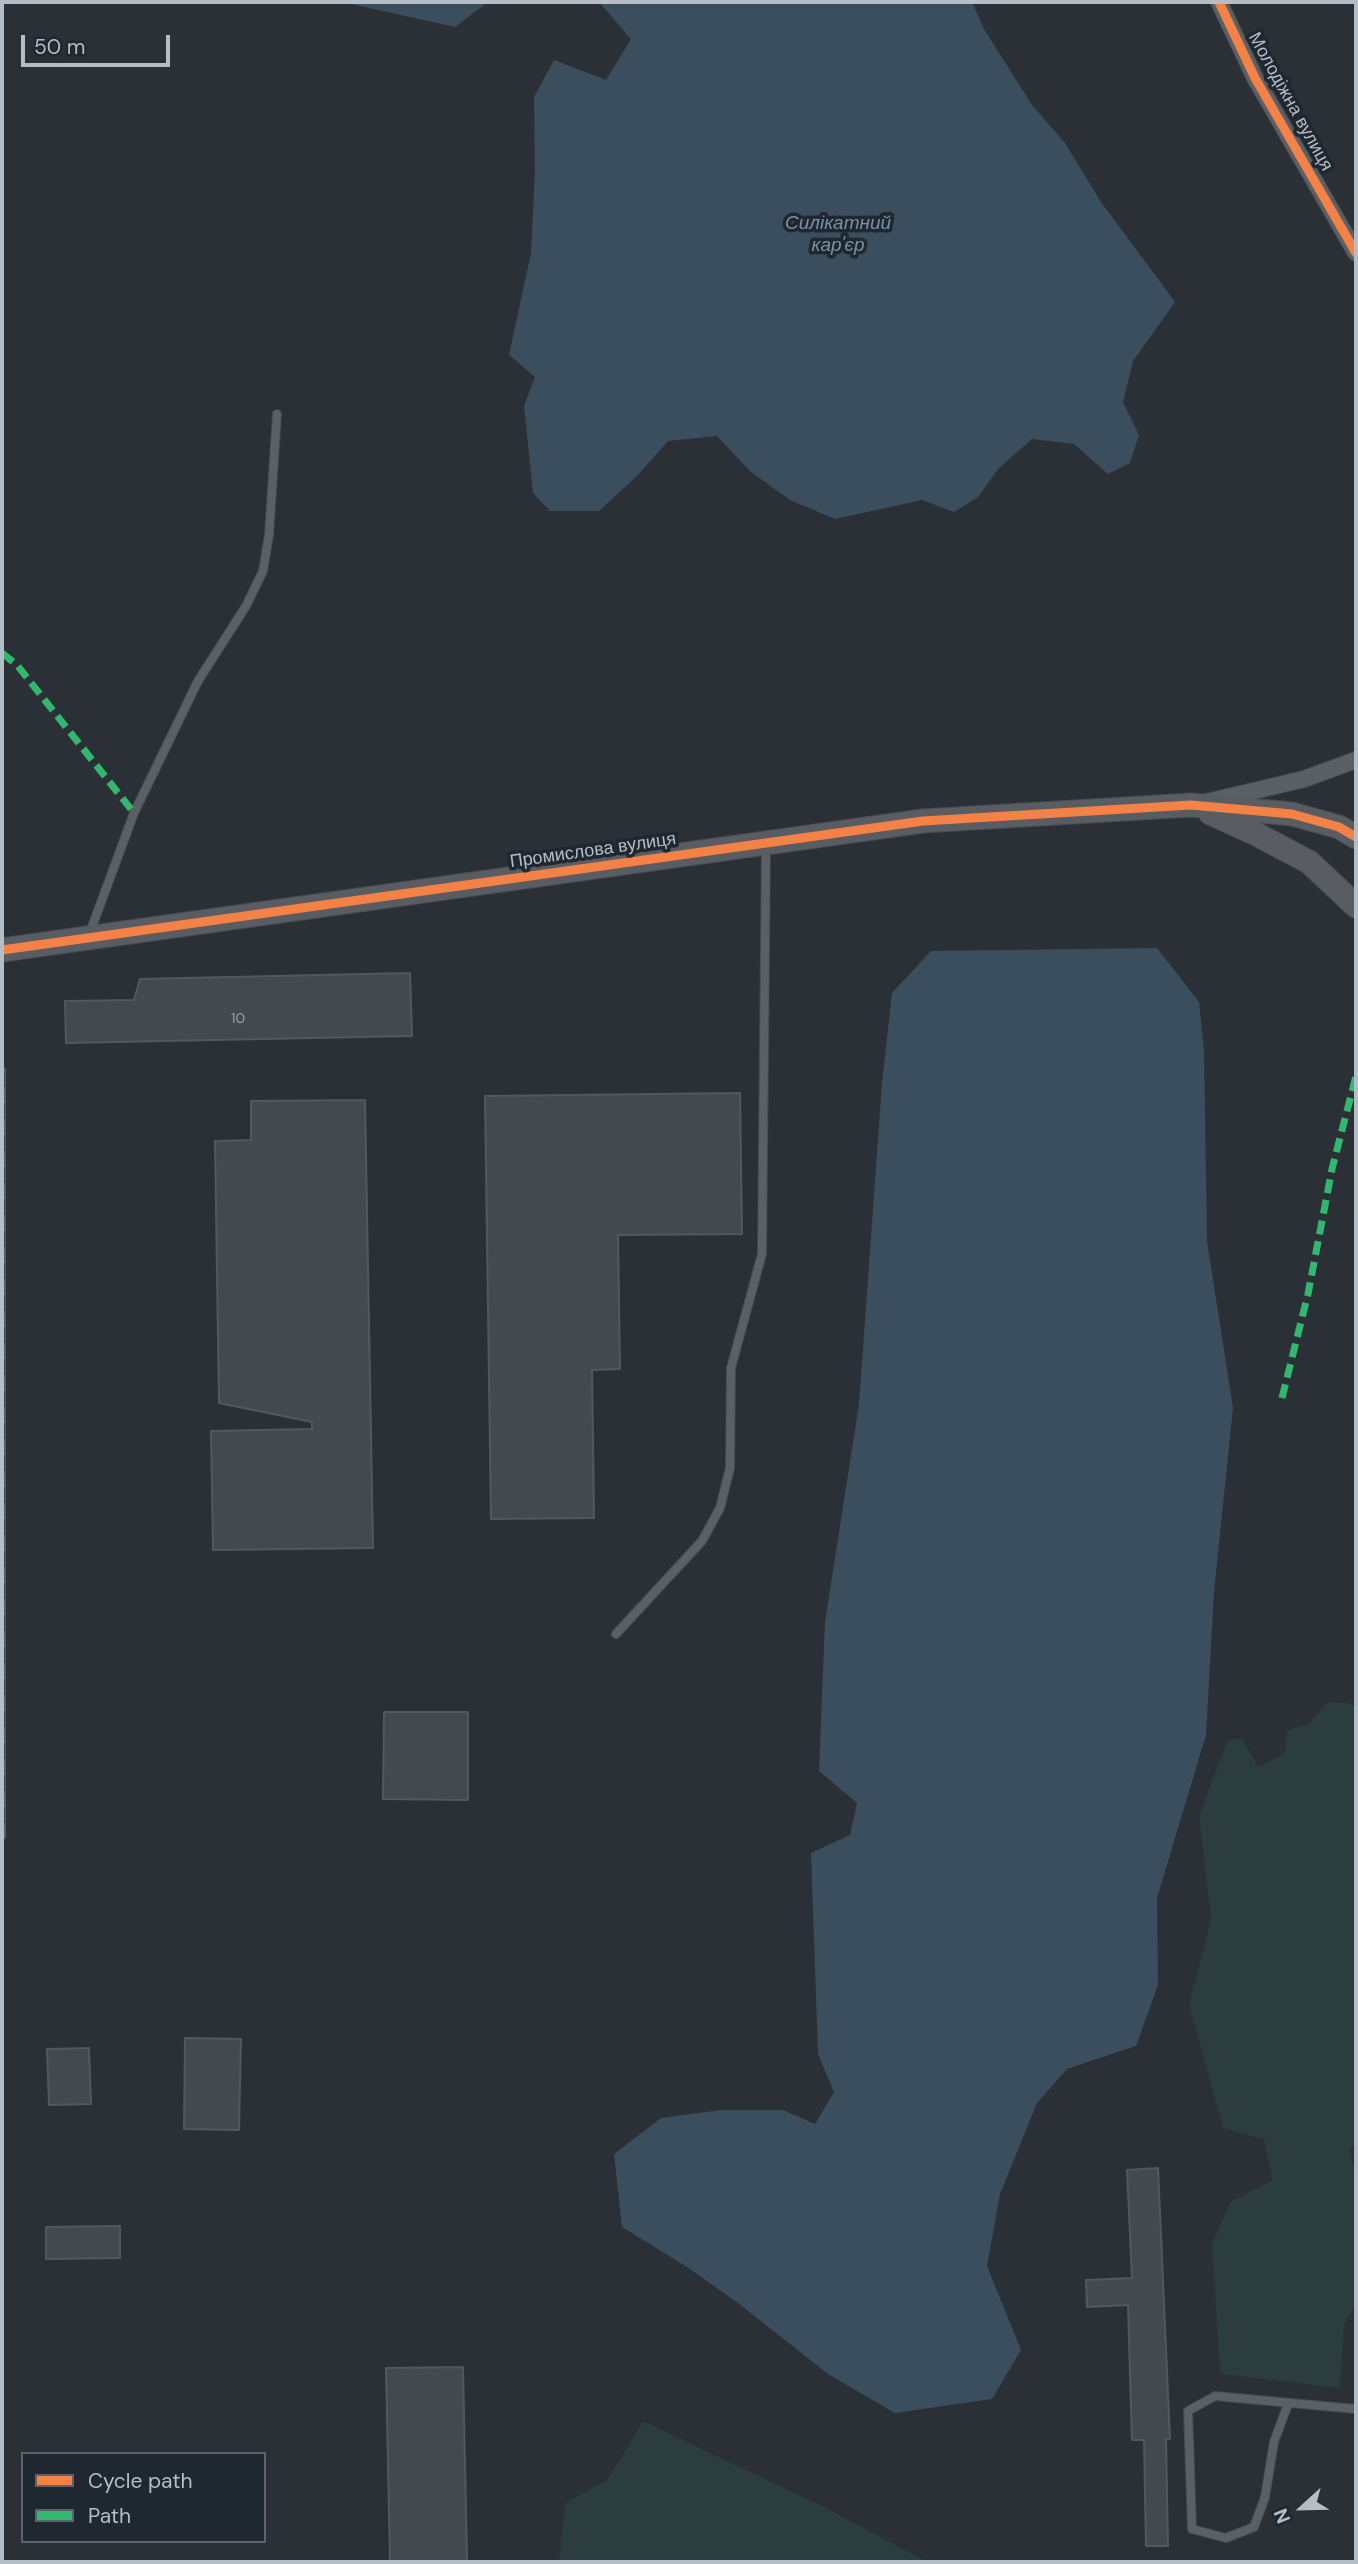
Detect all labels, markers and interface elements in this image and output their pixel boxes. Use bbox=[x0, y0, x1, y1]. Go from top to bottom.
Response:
scale bar bbox=[24, 21, 173, 65]
street label: Молодіжна вулиця bbox=[1243, 29, 1337, 175]
text: 50 m bbox=[34, 33, 85, 61]
water label: Силікатний кар'єр bbox=[785, 213, 891, 257]
street label: Промислова вулиця bbox=[508, 829, 678, 873]
house number: 10 bbox=[231, 1011, 245, 1027]
legend bbox=[21, 2452, 266, 2543]
text: Cycle path bbox=[88, 2467, 193, 2495]
north arrow bbox=[1267, 2473, 1337, 2543]
text: Path bbox=[88, 2502, 131, 2530]
text: N bbox=[1268, 2505, 1296, 2527]

